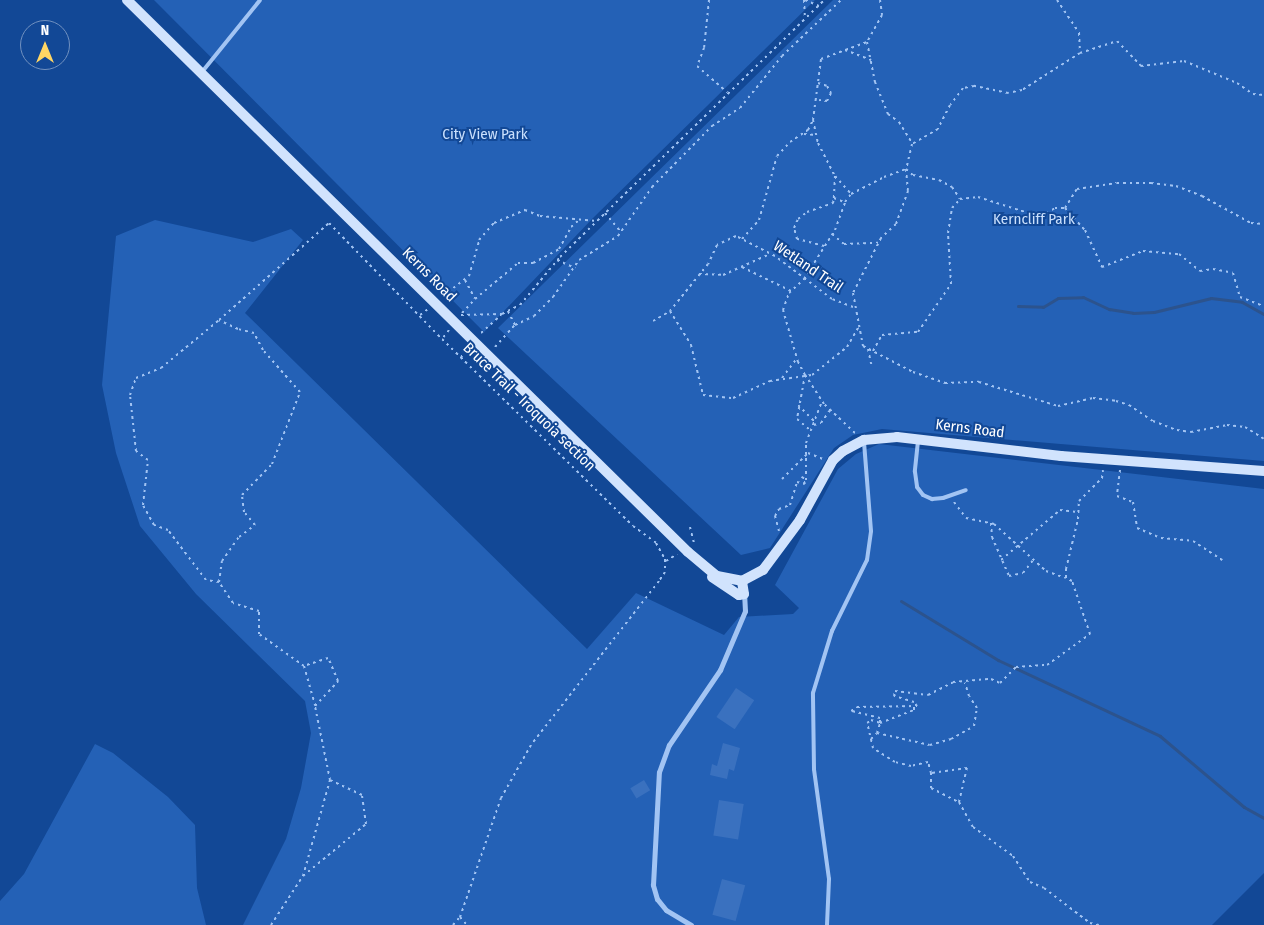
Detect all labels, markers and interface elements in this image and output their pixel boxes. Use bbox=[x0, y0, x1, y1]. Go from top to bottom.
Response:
north arrow bbox=[20, 20, 70, 70]
text: N bbox=[41, 22, 49, 39]
park label: City View Park bbox=[442, 126, 528, 144]
park label: Kerncliff Park bbox=[993, 211, 1075, 229]
street label: Wetland Trail bbox=[770, 237, 846, 297]
street label: Kerns Road bbox=[398, 244, 460, 306]
street label: Bruce Trail - Iroquoia section bbox=[459, 339, 599, 475]
street label: Kerns Road bbox=[935, 416, 1005, 442]

